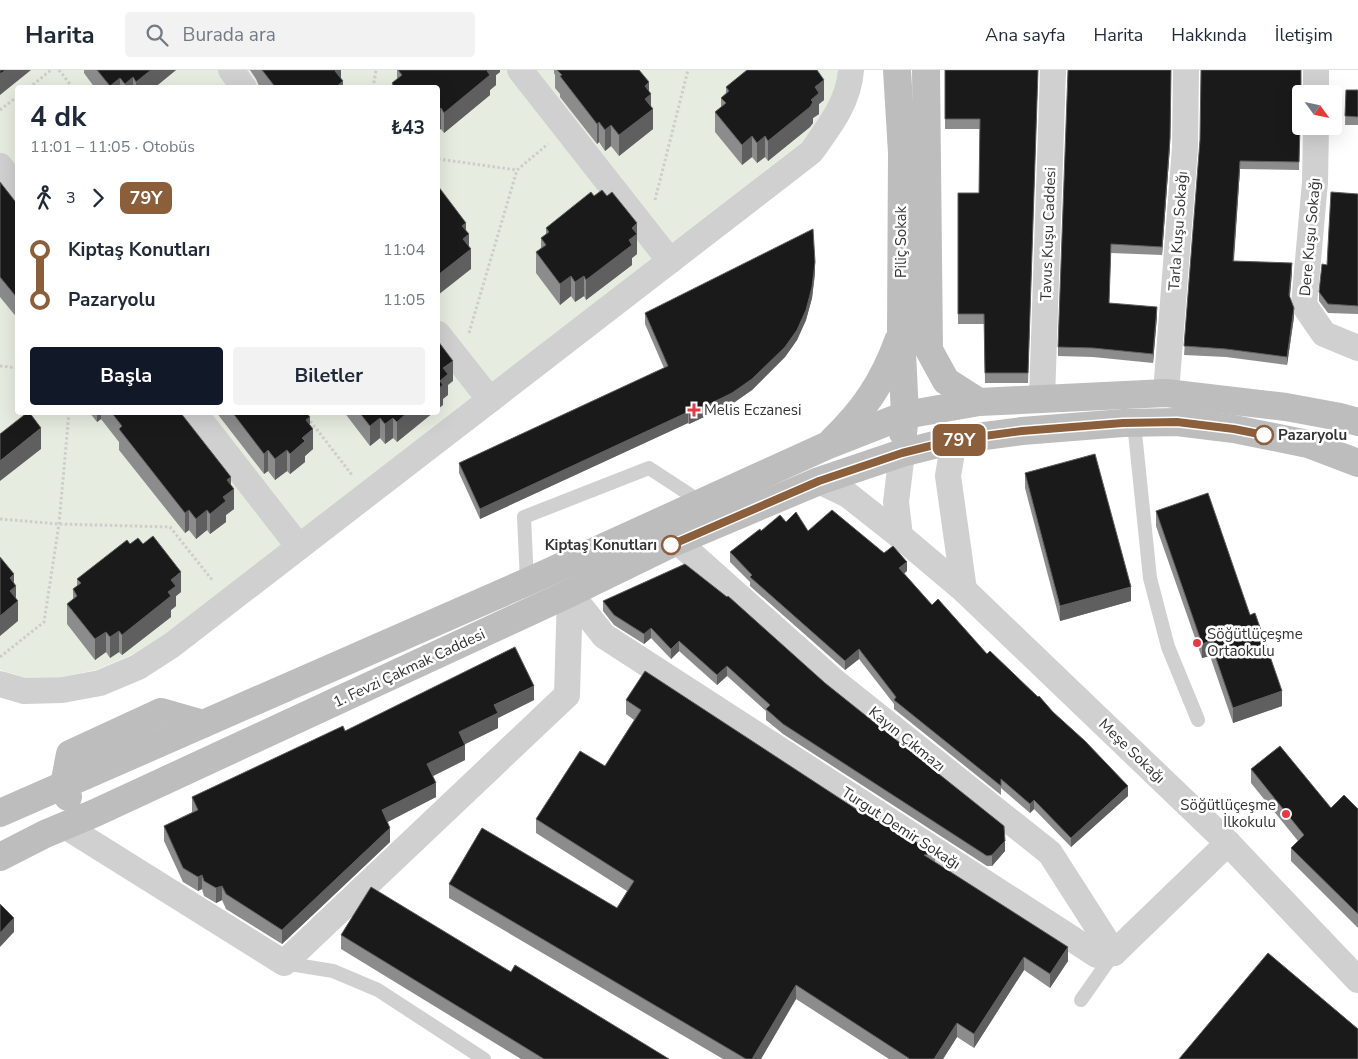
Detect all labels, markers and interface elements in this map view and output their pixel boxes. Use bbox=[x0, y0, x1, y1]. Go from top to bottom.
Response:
search box bbox=[125, 12, 475, 57]
text: Harita bbox=[25, 19, 95, 51]
icon: search bbox=[143, 21, 171, 49]
text: Burada ara bbox=[183, 22, 276, 48]
text: Ana sayfa bbox=[985, 23, 1065, 47]
text: Harita bbox=[1093, 23, 1143, 47]
text: Hakkında bbox=[1171, 23, 1247, 47]
text: İletişim bbox=[1275, 23, 1333, 47]
north arrow bbox=[1292, 85, 1342, 135]
map controls bbox=[1292, 85, 1342, 135]
text: 4 dk bbox=[30, 98, 86, 136]
text: ₺43 bbox=[391, 115, 425, 141]
text: 11:01 – 11:05 · Otobüs bbox=[30, 136, 195, 158]
street label: Tavus Kuşu Caddesi bbox=[1036, 167, 1060, 301]
street label: Tarla Kuşu Sokağı bbox=[1164, 171, 1192, 291]
street label: Dere Kuşu Sokağı bbox=[1295, 177, 1325, 297]
icon: walk bbox=[30, 184, 58, 212]
icon: forward bbox=[84, 184, 112, 212]
text: 79Y bbox=[130, 186, 162, 210]
text: 3 bbox=[66, 187, 76, 209]
street label: Piliç Sokak bbox=[891, 205, 911, 278]
text: Kiptaş Konutları bbox=[68, 237, 210, 263]
text: 11:04 bbox=[383, 239, 425, 261]
text: Pazaryolu bbox=[68, 287, 155, 313]
text: 11:05 bbox=[383, 289, 425, 311]
button: Başla bbox=[30, 347, 223, 405]
button: Biletler bbox=[233, 347, 425, 405]
place label: Melis Eczanesi bbox=[704, 400, 801, 420]
marker: Melis Eczanesi bbox=[688, 404, 700, 416]
line badge: 79Y bbox=[930, 424, 988, 456]
marker: Pazaryolu bbox=[1254, 425, 1274, 445]
place label: Pazaryolu bbox=[1278, 425, 1347, 445]
text: 79Y bbox=[943, 428, 975, 452]
place label: Kiptaş Konutları bbox=[545, 535, 657, 555]
marker: Kiptaş Konutları bbox=[661, 535, 681, 555]
street label: 1. Fevzi Çakmak Caddesi bbox=[330, 624, 488, 712]
place label: Söğütlüçeşme Ortaokulu bbox=[1207, 624, 1303, 661]
marker: Söğütlüçeşme Ortaokulu bbox=[1191, 637, 1203, 649]
street label: Kayın Çıkmazı bbox=[865, 702, 949, 776]
street label: Meşe Sokağı bbox=[1094, 714, 1170, 788]
street label: Turgut Demir Sokağı bbox=[838, 782, 964, 874]
place label: Söğütlüçeşme İlkokulu bbox=[1180, 795, 1276, 832]
marker: Söğütlüçeşme İlkokulu bbox=[1280, 808, 1292, 820]

